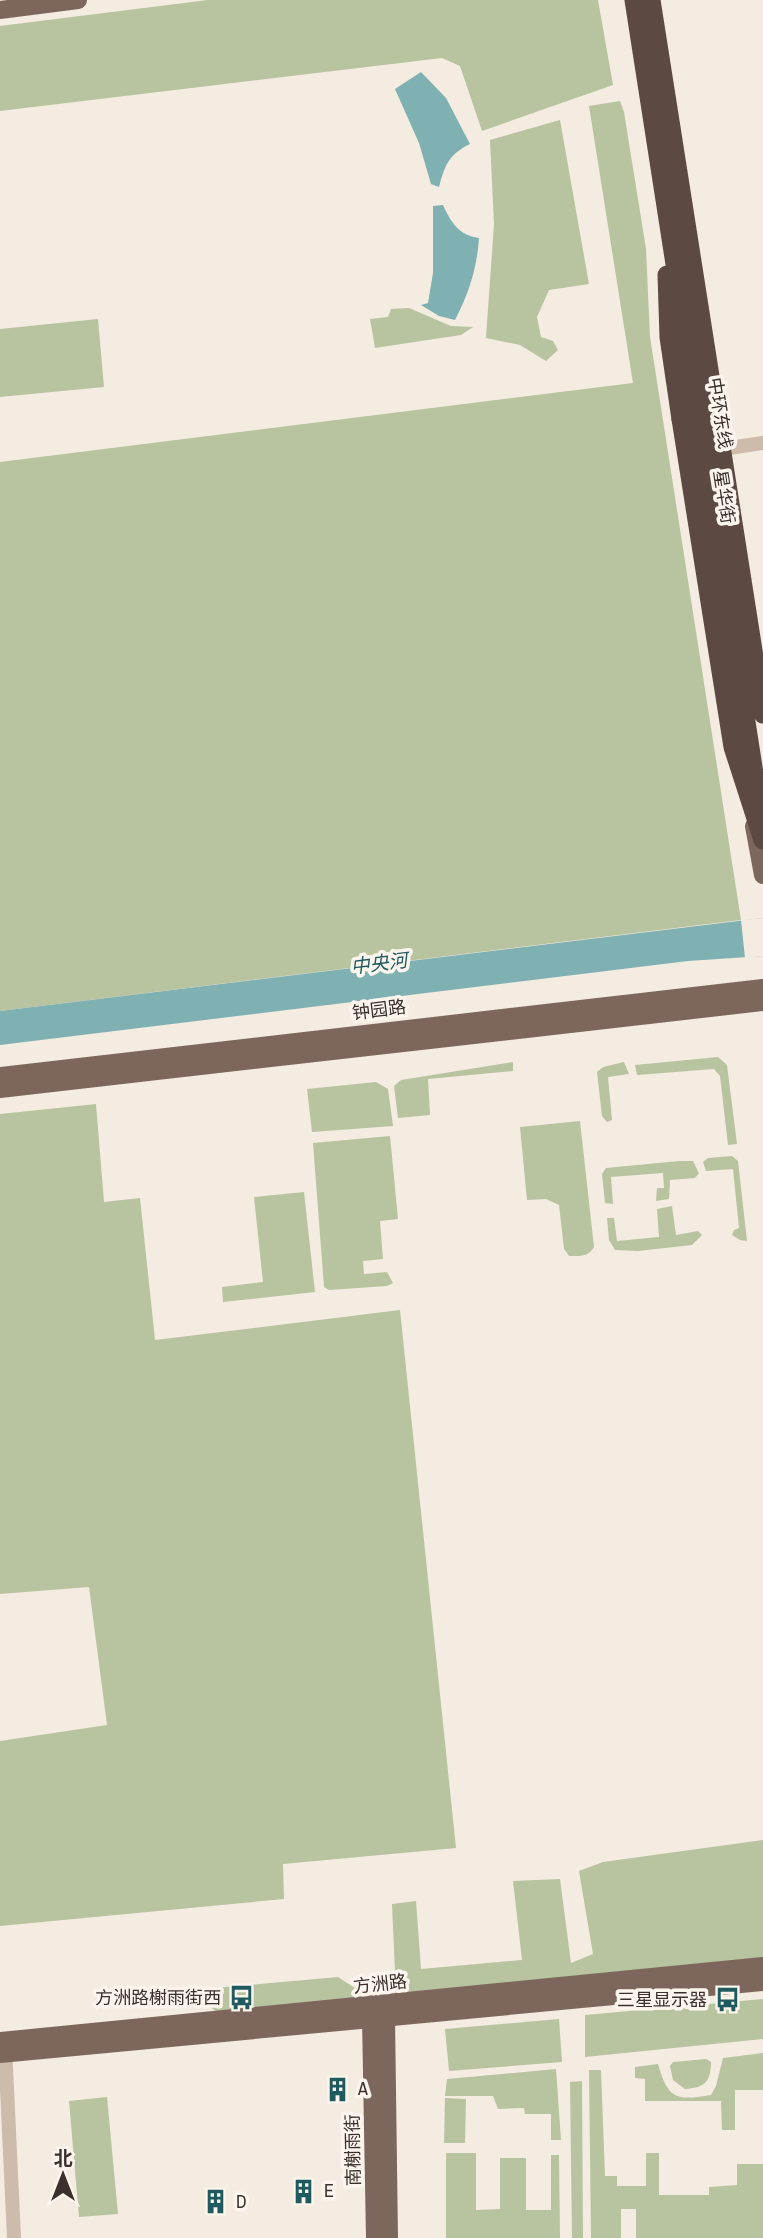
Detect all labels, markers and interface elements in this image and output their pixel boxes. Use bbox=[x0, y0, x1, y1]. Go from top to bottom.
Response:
street label: 中环东线 bbox=[703, 375, 738, 450]
street label: 星华街 bbox=[708, 468, 741, 526]
water label: 中央河 bbox=[349, 946, 413, 979]
street label: 钟园路 bbox=[351, 994, 407, 1025]
street label: 方洲路 bbox=[352, 1968, 408, 1999]
bus stop icon: 方洲路榭雨街西 bbox=[227, 1984, 255, 2012]
place label: 方洲路榭雨街西 bbox=[95, 1985, 221, 2010]
bus stop icon: 三星显示器 bbox=[713, 1986, 741, 2014]
place label: 三星显示器 bbox=[617, 1987, 707, 2012]
building icon: A bbox=[324, 2075, 352, 2103]
place label: A bbox=[357, 2076, 368, 2101]
street label: 南榭雨街 bbox=[339, 2114, 366, 2186]
north arrow bbox=[28, 2140, 98, 2210]
text: 北 bbox=[53, 2145, 73, 2171]
building icon: E bbox=[290, 2177, 318, 2205]
place label: E bbox=[324, 2178, 334, 2203]
building icon: D bbox=[202, 2188, 230, 2216]
place label: D bbox=[236, 2189, 247, 2214]

